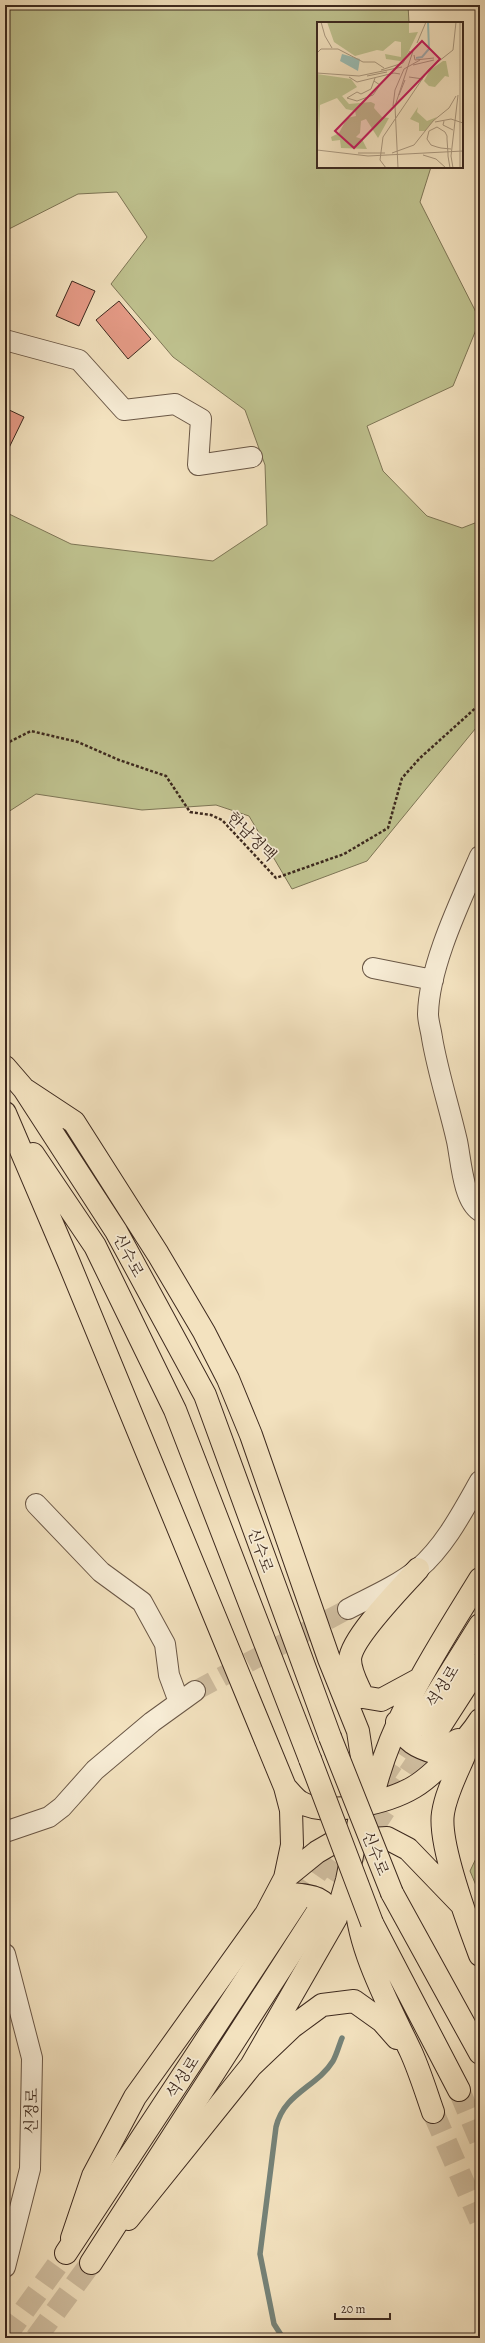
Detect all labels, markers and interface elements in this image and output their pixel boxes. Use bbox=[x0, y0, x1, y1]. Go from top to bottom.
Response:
inset map bbox=[317, 22, 463, 168]
street label: 한남정맥 bbox=[222, 807, 281, 866]
street label: 신수로 bbox=[108, 1230, 149, 1282]
street label: 신수로 bbox=[242, 1525, 279, 1576]
street label: 석성로 bbox=[421, 1661, 465, 1712]
street label: 신수로 bbox=[356, 1828, 394, 1879]
street label: 석성로 bbox=[161, 2052, 205, 2103]
street label: 신정로 bbox=[21, 2087, 43, 2134]
scale bar bbox=[335, 2295, 390, 2321]
text: 20 m bbox=[341, 2301, 365, 2317]

